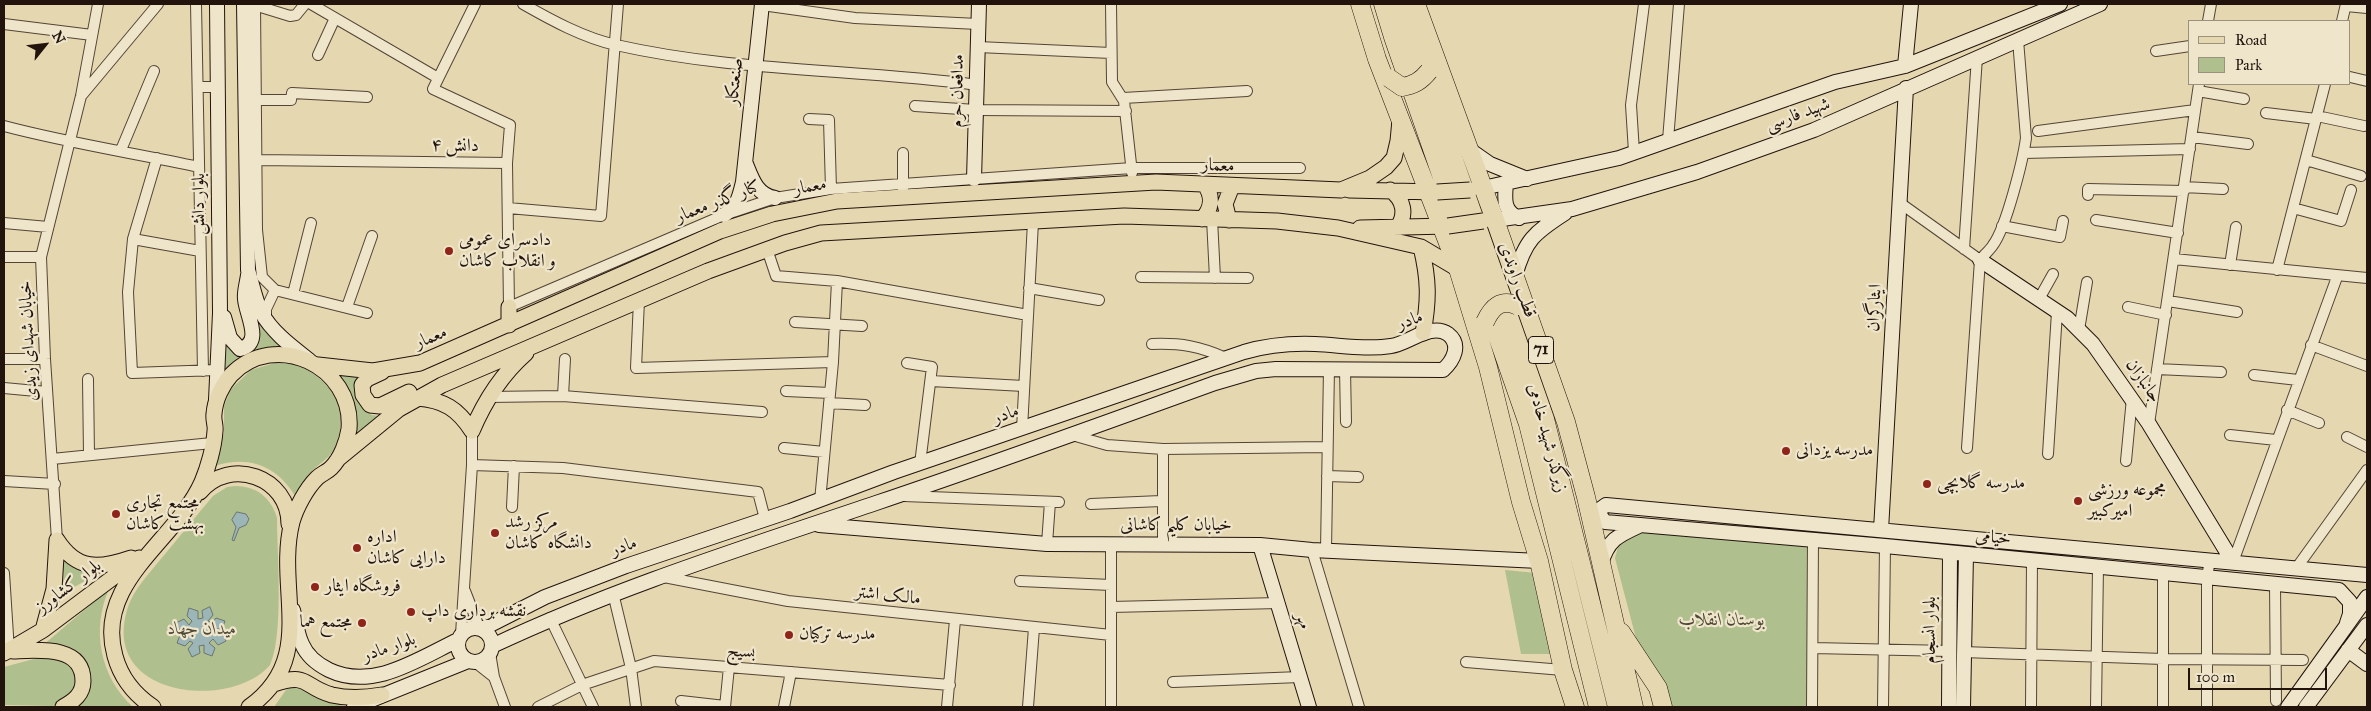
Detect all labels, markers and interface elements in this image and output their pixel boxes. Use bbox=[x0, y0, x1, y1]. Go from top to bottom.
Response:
north arrow bbox=[20, 20, 70, 70]
legend bbox=[2188, 20, 2351, 85]
text: N bbox=[48, 28, 69, 47]
text: Road bbox=[2235, 31, 2267, 49]
street label: مدافعان حرم bbox=[947, 54, 969, 128]
text: Park bbox=[2235, 56, 2262, 74]
street label: صنعتکار bbox=[722, 57, 748, 107]
street label: شهید فارسی bbox=[1763, 93, 1833, 137]
street label: دانش ۴ bbox=[431, 135, 479, 157]
street label: معمار bbox=[1201, 154, 1235, 178]
street label: بلوار دانش bbox=[189, 173, 211, 235]
street label: معمار bbox=[792, 173, 828, 201]
street label: کنار گذر معمار bbox=[673, 176, 763, 228]
place label: دادسرای عمومی و انقلاب کاشان bbox=[459, 230, 556, 272]
street label: قطب راوندی bbox=[1493, 239, 1541, 321]
marker: دادسرای عمومی و انقلاب کاشان bbox=[443, 245, 455, 257]
street label: خیابان شهدای زیدی bbox=[15, 280, 43, 402]
street label: ایثارگران bbox=[1863, 284, 1887, 332]
street label: مادر bbox=[1394, 306, 1426, 336]
street label: معمار bbox=[412, 322, 450, 354]
road number: 71 bbox=[1528, 336, 1554, 364]
street label: جانبازان bbox=[2120, 355, 2166, 407]
street label: زیرگذر شهید خادمی bbox=[1522, 381, 1572, 495]
street label: مادر bbox=[990, 400, 1022, 430]
place label: مدرسه یزدانی bbox=[1796, 440, 1873, 462]
marker: مدرسه یزدانی bbox=[1780, 445, 1792, 457]
place label: مدرسه گلابچی bbox=[1937, 473, 2025, 495]
marker: مدرسه گلابچی bbox=[1921, 478, 1933, 490]
place label: مجموعه ورزشی امیرکبیر bbox=[2088, 480, 2166, 522]
place label: مجتمع تجاری بهشت کاشان bbox=[126, 493, 204, 536]
marker: مجموعه ورزشی امیرکبیر bbox=[2072, 495, 2084, 507]
marker: مجتمع تجاری بهشت کاشان bbox=[110, 508, 122, 520]
place label: مرکز رشد دانشگاه کاشان bbox=[505, 512, 592, 554]
street label: خیابان کلیم کاشانی bbox=[1120, 515, 1232, 537]
street label: خیامی bbox=[1974, 526, 2012, 550]
place label: اداره دارایی کاشان bbox=[367, 527, 446, 570]
marker: مرکز رشد دانشگاه کاشان bbox=[489, 527, 501, 539]
street label: مادر bbox=[608, 532, 640, 562]
marker: اداره دارایی کاشان bbox=[351, 542, 363, 554]
street label: بلوار کشاورز bbox=[32, 555, 106, 619]
place label: فروشگاه ایثار bbox=[325, 576, 401, 598]
marker: فروشگاه ایثار bbox=[309, 581, 321, 593]
street label: مالک اشتر bbox=[854, 582, 922, 610]
street label: بلوار انسجام bbox=[1920, 596, 1942, 664]
place label: نقشه برداری داپ bbox=[421, 601, 526, 623]
marker: نقشه برداری داپ bbox=[405, 606, 417, 618]
street label: مهر bbox=[1290, 610, 1316, 632]
park label: بوستان انقلاب bbox=[1679, 610, 1765, 632]
place label: مجتمع هما bbox=[300, 612, 352, 634]
marker: مجتمع هما bbox=[356, 617, 368, 629]
park label: میدان جهاد bbox=[167, 619, 237, 641]
place label: مدرسه ترکیان bbox=[799, 624, 876, 646]
street label: بلوار مادر bbox=[359, 629, 419, 667]
marker: مدرسه ترکیان bbox=[783, 629, 795, 641]
street label: بسیج bbox=[726, 640, 756, 664]
scale bar bbox=[2191, 658, 2330, 690]
text: 100 m bbox=[2196, 668, 2235, 686]

